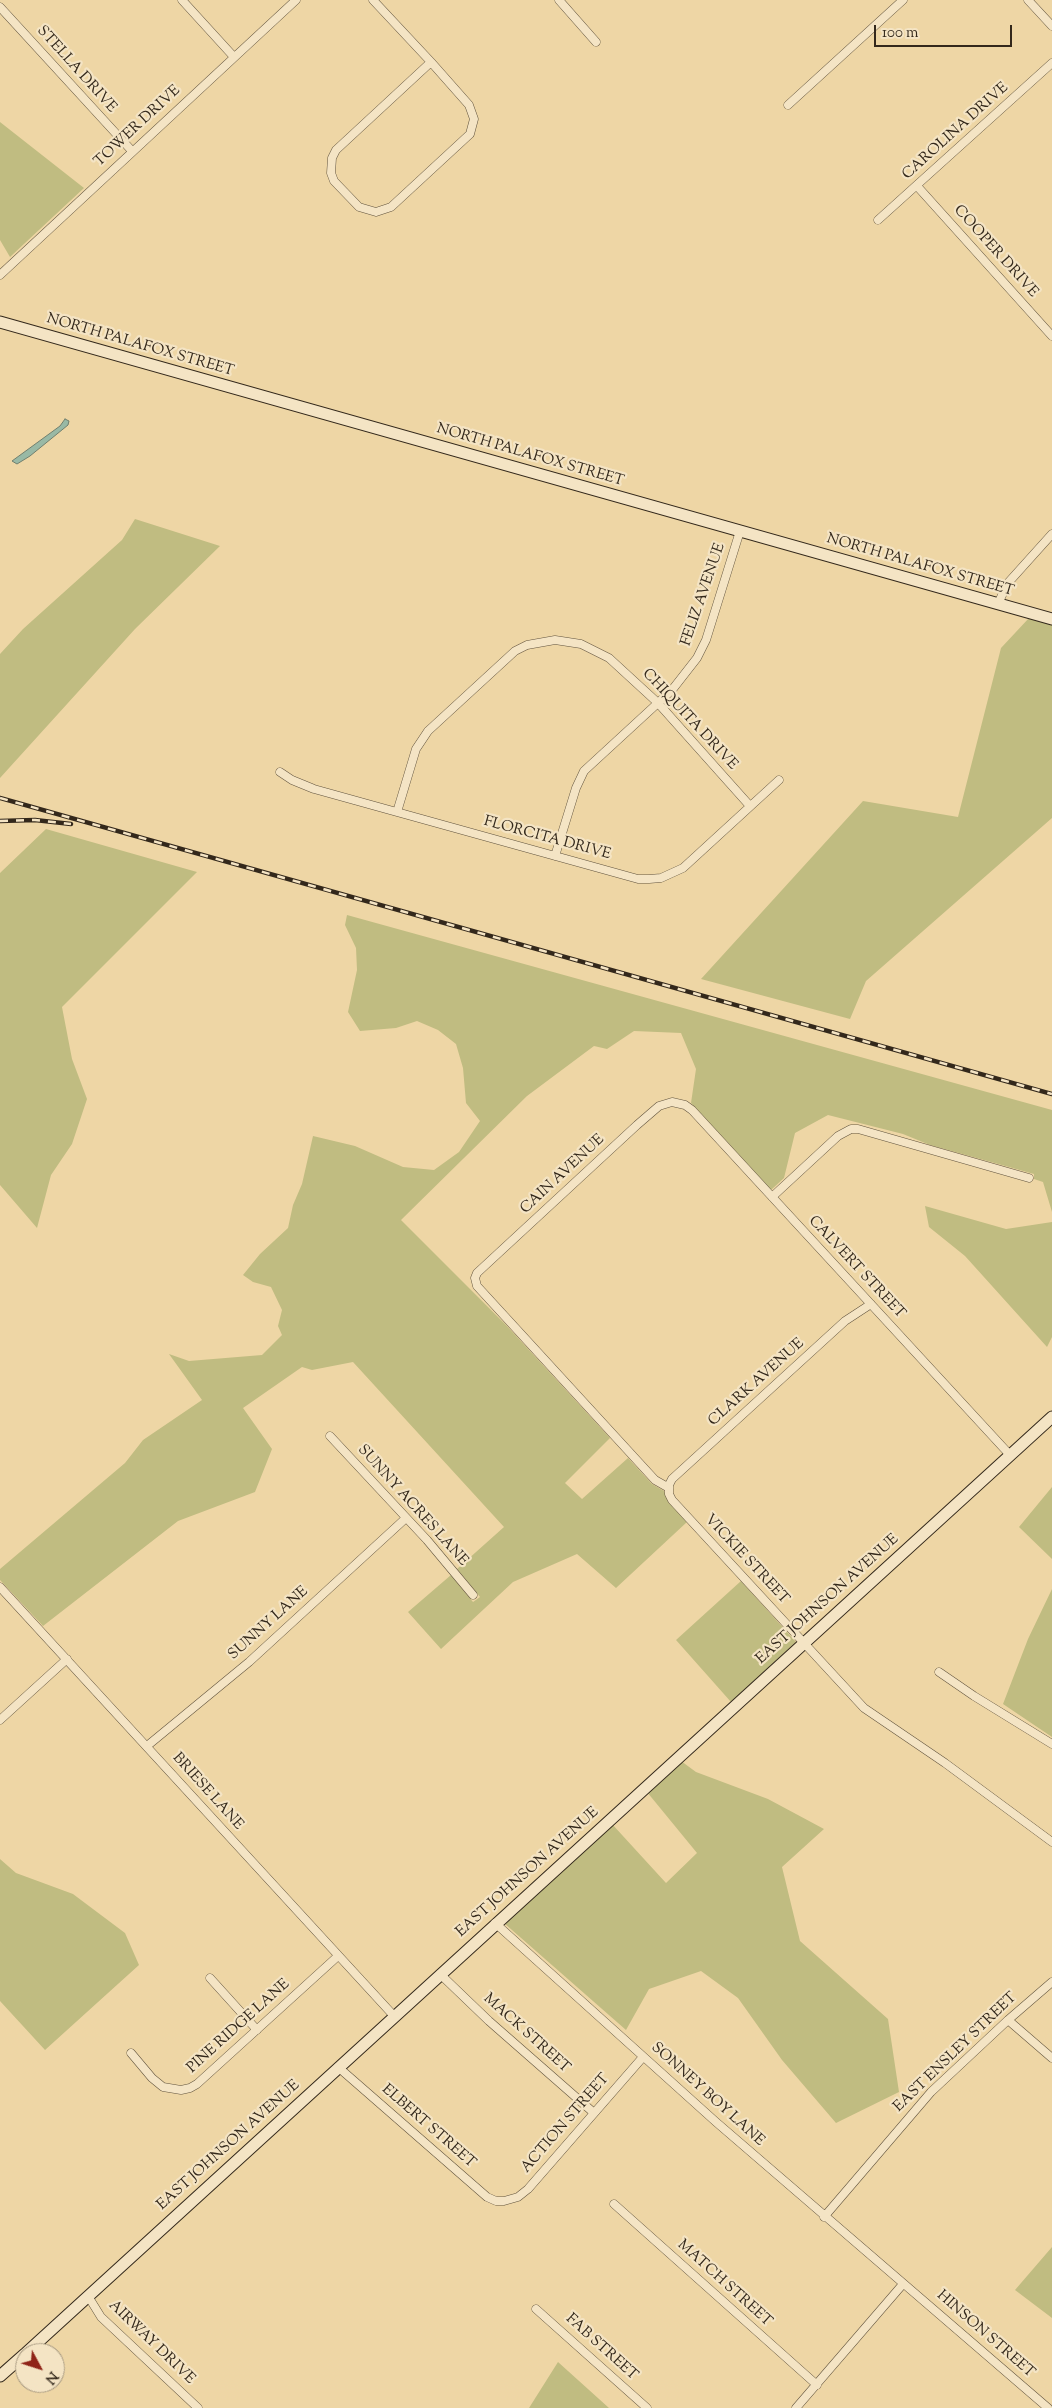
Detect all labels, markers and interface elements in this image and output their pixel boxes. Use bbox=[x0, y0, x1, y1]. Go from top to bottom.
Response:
scale bar bbox=[877, 15, 1014, 47]
street label: STELLA DRIVE bbox=[32, 23, 120, 117]
text: 100 m bbox=[882, 23, 918, 44]
street label: CAROLINA DRIVE bbox=[899, 80, 1013, 184]
street label: TOWER DRIVE bbox=[91, 82, 185, 172]
street label: COOPER DRIVE bbox=[949, 202, 1041, 302]
street label: NORTH PALAFOX STREET bbox=[44, 311, 236, 381]
street label: NORTH PALAFOX STREET bbox=[434, 421, 626, 491]
street label: NORTH PALAFOX STREET bbox=[824, 531, 1016, 601]
street label: FELIZ AVENUE bbox=[678, 541, 730, 649]
street label: CHIQUITA DRIVE bbox=[637, 666, 741, 774]
street label: FLORCITA DRIVE bbox=[481, 813, 613, 865]
street label: CAIN AVENUE bbox=[517, 1132, 609, 1218]
street label: CALVERT STREET bbox=[804, 1213, 908, 1323]
street label: CLARK AVENUE bbox=[705, 1335, 809, 1431]
street label: SUNNY ACRES LANE bbox=[353, 1442, 471, 1570]
street label: VICKIE STREET bbox=[700, 1511, 792, 1609]
street label: EAST JOHNSON AVENUE bbox=[753, 1531, 903, 1669]
street label: SUNNY LANE bbox=[225, 1583, 313, 1665]
street label: BRIESE LANE bbox=[168, 1750, 246, 1834]
street label: EAST JOHNSON AVENUE bbox=[453, 1804, 603, 1942]
street label: PINE RIDGE LANE bbox=[184, 1976, 294, 2078]
street label: EAST ENSLEY STREET bbox=[891, 1989, 1021, 2117]
street label: MACK STREET bbox=[479, 1990, 573, 2078]
street label: SONNEY BOY LANE bbox=[647, 2039, 767, 2151]
street label: ACTION STREET bbox=[518, 2071, 614, 2177]
street label: EAST JOHNSON AVENUE bbox=[154, 2077, 304, 2215]
street label: ELBERT STREET bbox=[377, 2081, 479, 2173]
street label: MATCH STREET bbox=[673, 2237, 775, 2331]
street label: HINSON STREET bbox=[932, 2287, 1038, 2383]
street label: AIRWAY DRIVE bbox=[104, 2297, 198, 2389]
street label: FAB STREET bbox=[561, 2311, 641, 2385]
north arrow bbox=[15, 2343, 65, 2393]
text: N bbox=[39, 2366, 62, 2388]

